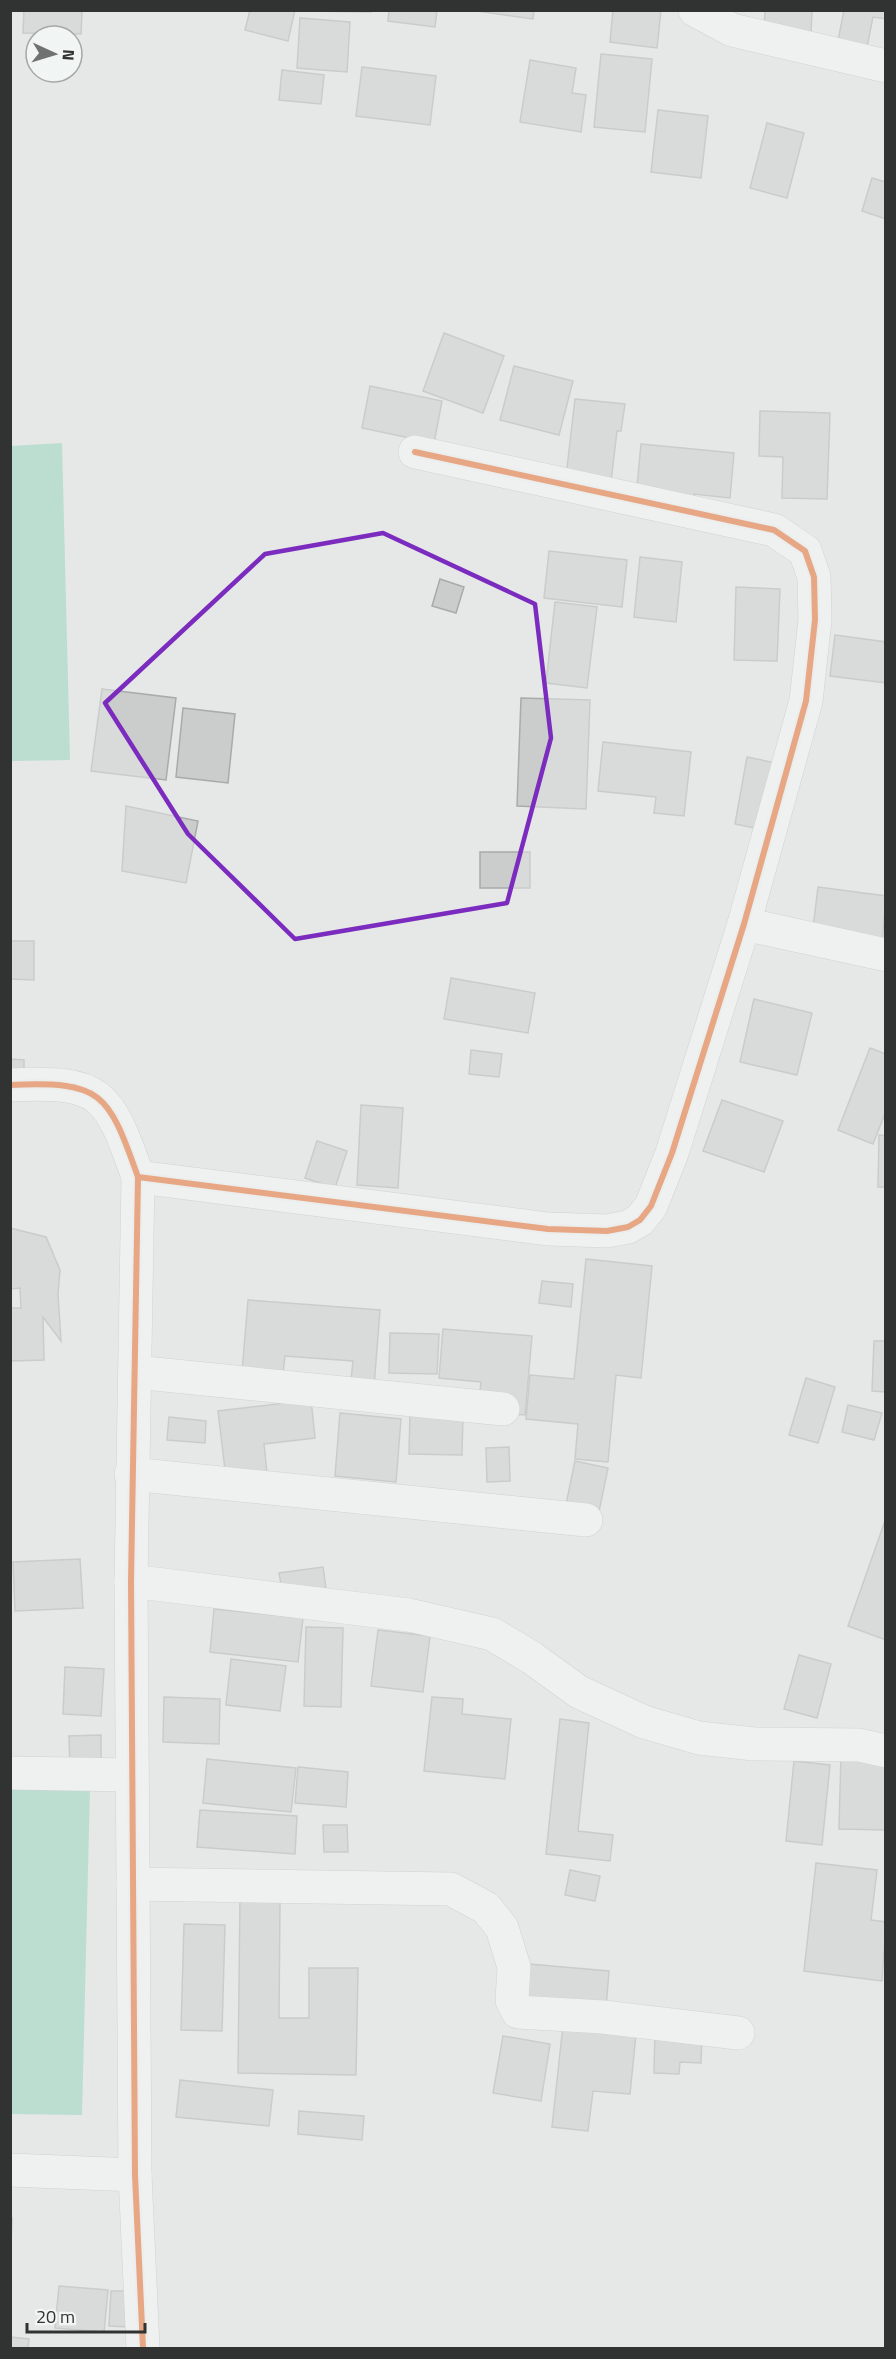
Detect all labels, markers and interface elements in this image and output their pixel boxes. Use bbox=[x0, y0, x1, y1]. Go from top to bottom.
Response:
north arrow bbox=[24, 24, 84, 84]
text: N bbox=[57, 49, 81, 61]
scale bar bbox=[27, 2296, 146, 2334]
text: 20 m bbox=[36, 2303, 75, 2330]

